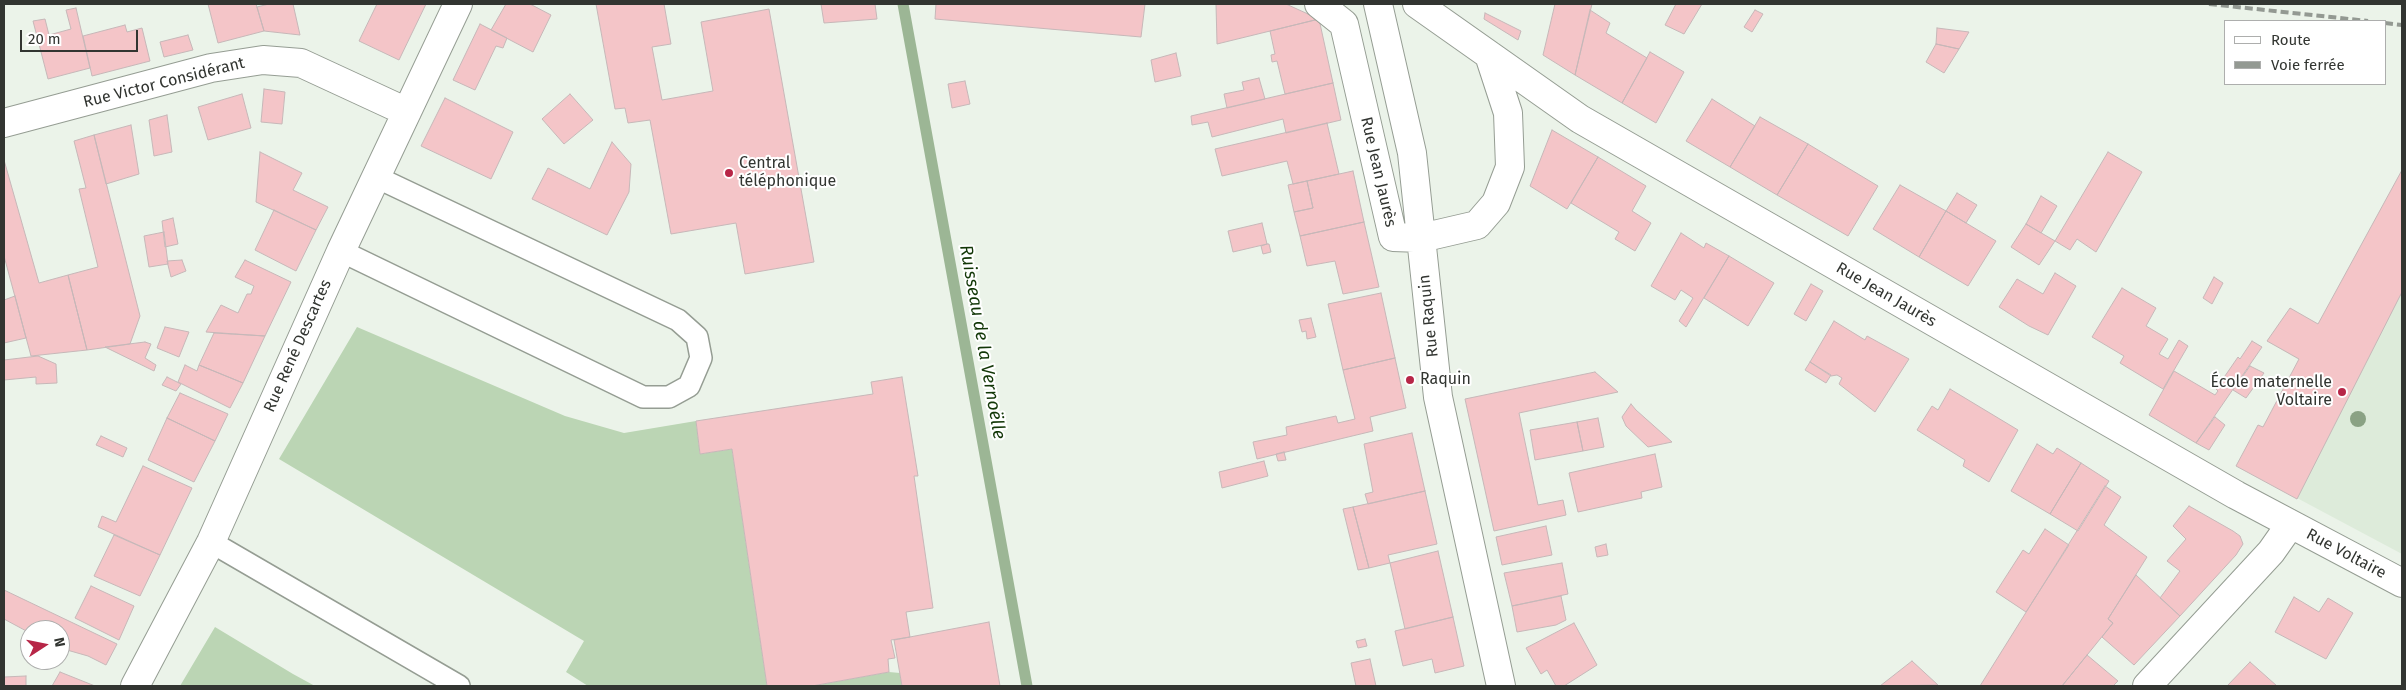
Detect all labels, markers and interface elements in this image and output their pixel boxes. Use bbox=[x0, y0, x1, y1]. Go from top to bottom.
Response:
scale bar bbox=[22, 20, 140, 52]
legend bbox=[2224, 20, 2386, 85]
text: 20 m bbox=[28, 30, 61, 48]
text: Route bbox=[2271, 31, 2311, 49]
street label: Rue Victor Considérant bbox=[81, 54, 247, 112]
text: Voie ferrée bbox=[2271, 56, 2345, 74]
street label: Rue Jean Jaurès bbox=[1356, 115, 1400, 229]
place label: Central téléphonique bbox=[739, 154, 836, 192]
marker: Central téléphonique bbox=[723, 167, 735, 179]
water label: Ruisseau de la Vernoëlle bbox=[954, 243, 1010, 441]
street label: Rue Jean Jaurès bbox=[1832, 259, 1940, 331]
street label: Rue Raquin bbox=[1415, 274, 1443, 358]
street label: Rue René Descartes bbox=[260, 277, 336, 415]
place label: Raquin bbox=[1420, 370, 1471, 390]
place label: École maternelle Voltaire bbox=[2211, 373, 2332, 411]
marker: Raquin bbox=[1404, 374, 1416, 386]
marker: École maternelle Voltaire bbox=[2336, 386, 2348, 398]
street label: Rue Voltaire bbox=[2303, 525, 2389, 583]
north arrow bbox=[20, 620, 70, 670]
text: N bbox=[50, 636, 68, 648]

